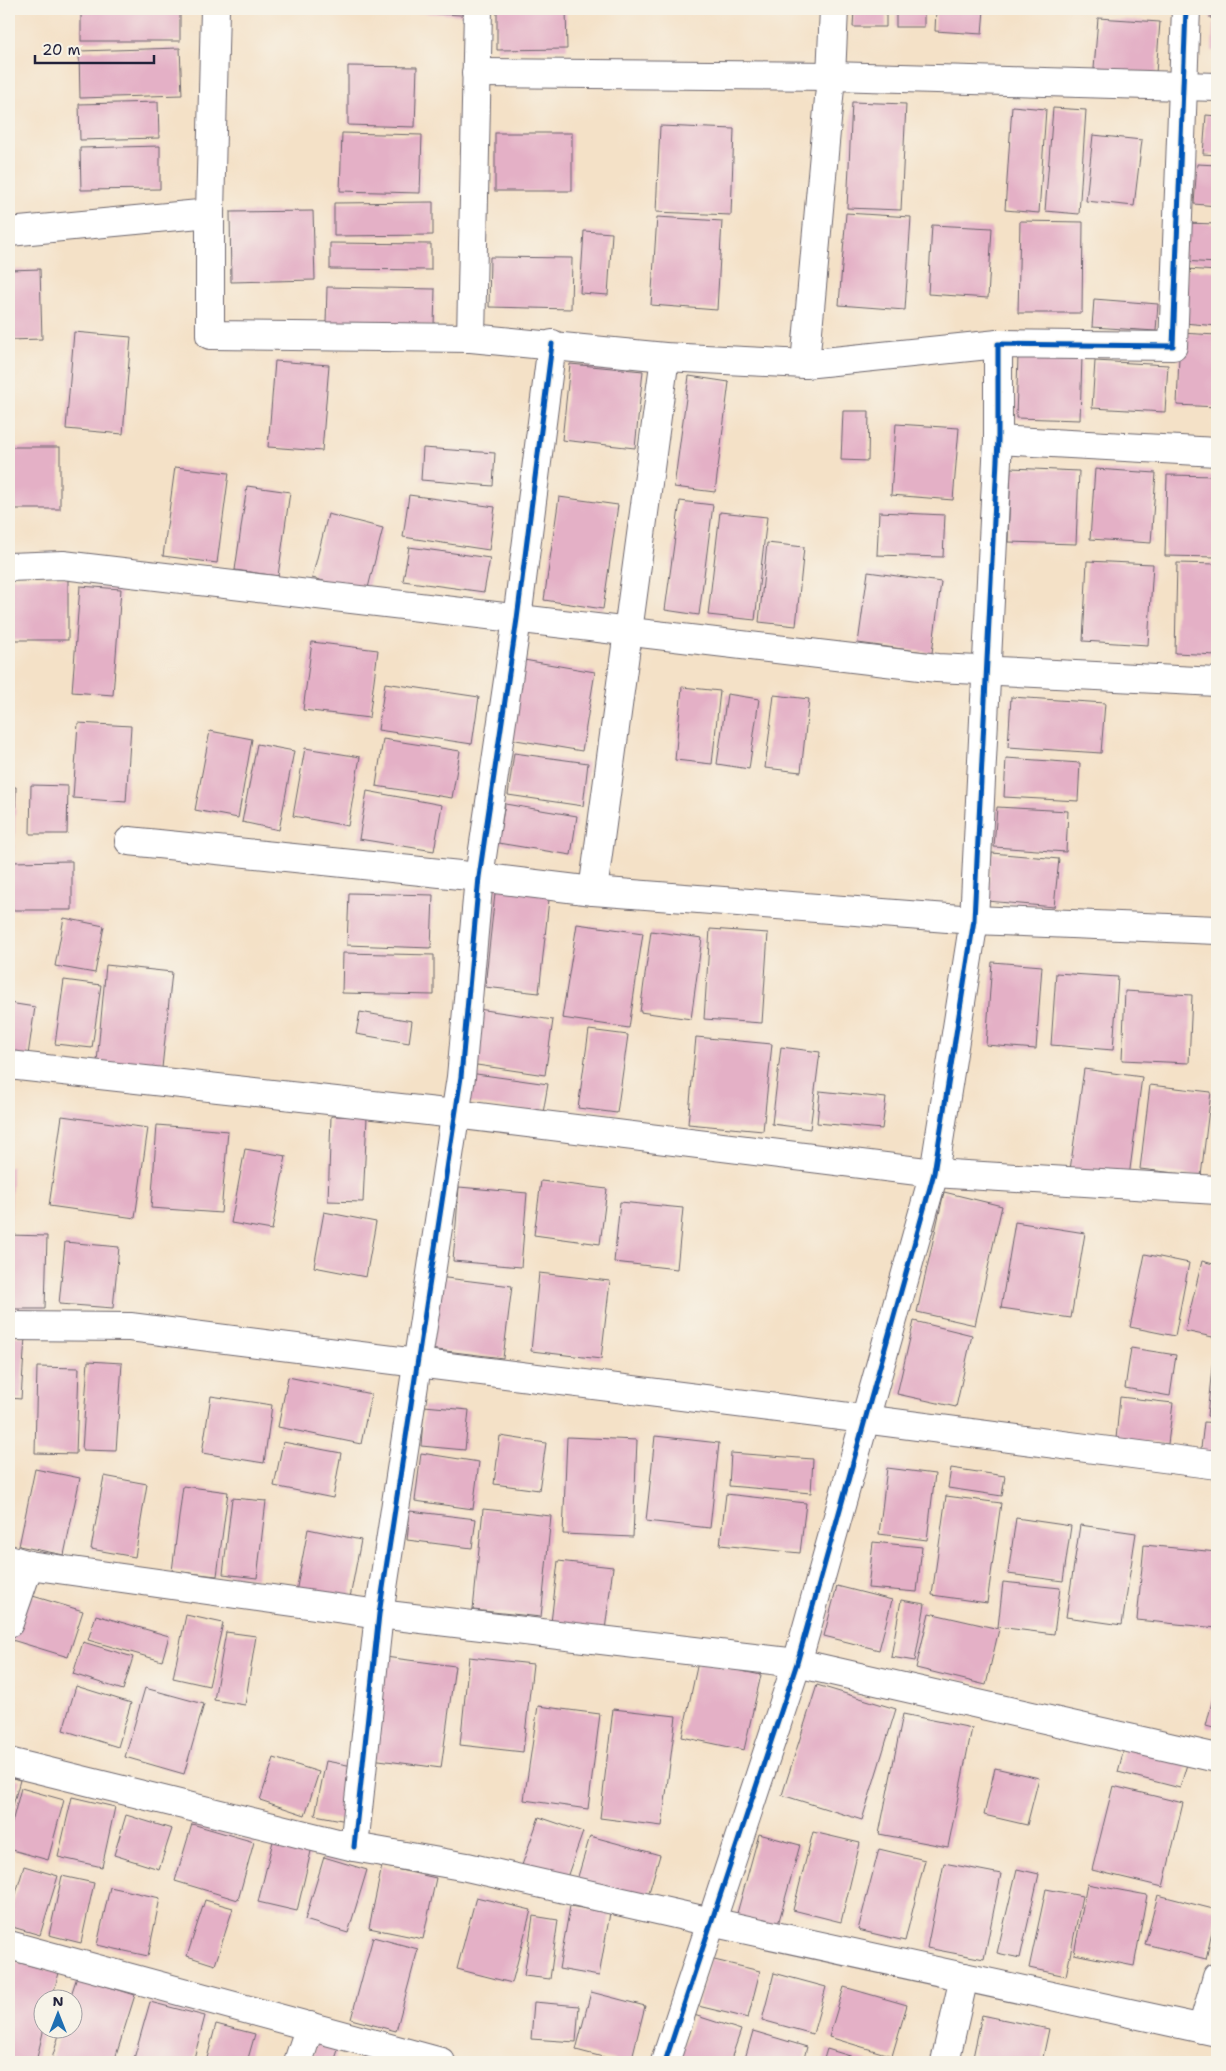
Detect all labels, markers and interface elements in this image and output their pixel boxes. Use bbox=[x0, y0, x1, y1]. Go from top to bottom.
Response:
scale bar bbox=[35, 32, 154, 64]
text: 20 m bbox=[42, 40, 81, 60]
north arrow bbox=[32, 1988, 82, 2038]
text: N bbox=[52, 1992, 64, 2010]

